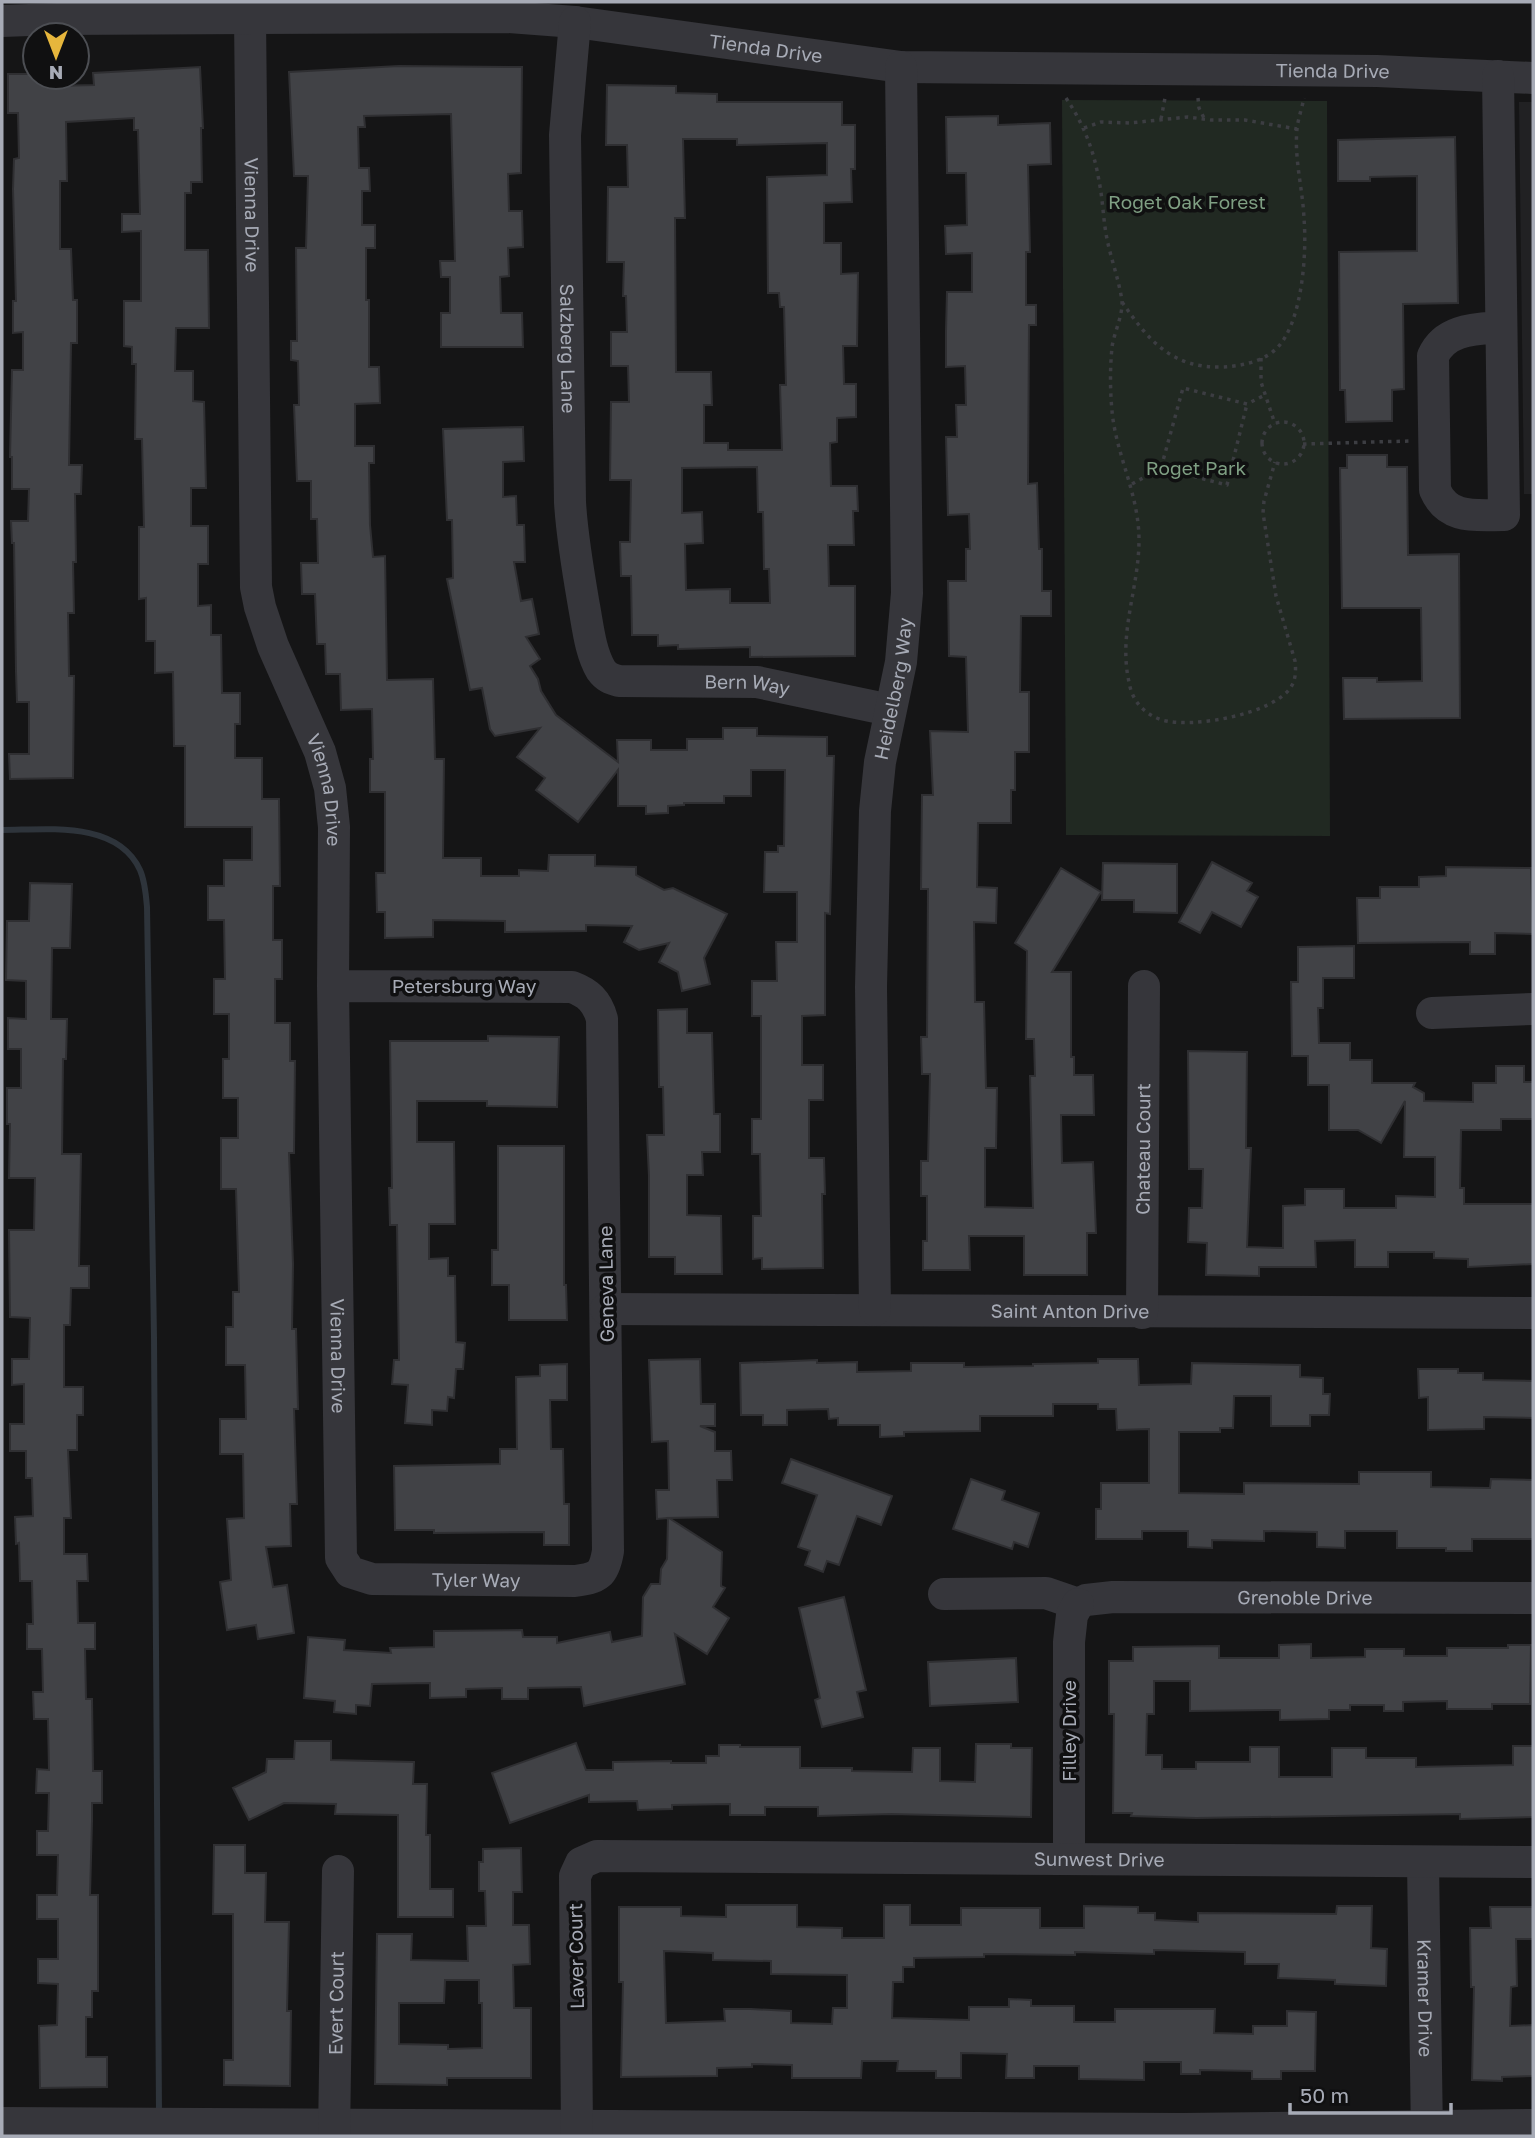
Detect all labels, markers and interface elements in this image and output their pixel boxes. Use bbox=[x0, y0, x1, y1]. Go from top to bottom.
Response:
north arrow bbox=[21, 21, 91, 91]
street label: Tienda Drive bbox=[708, 29, 824, 67]
street label: Tienda Drive bbox=[1276, 58, 1390, 83]
text: N bbox=[49, 62, 63, 85]
street label: Vienna Drive bbox=[240, 157, 265, 273]
park label: Roget Oak Forest bbox=[1108, 190, 1266, 213]
street label: Salzberg Lane bbox=[556, 283, 581, 414]
park label: Roget Park bbox=[1146, 456, 1246, 479]
street label: Heidelberg Way bbox=[869, 616, 916, 762]
street label: Bern Way bbox=[704, 669, 792, 700]
street label: Vienna Drive bbox=[302, 730, 346, 846]
street label: Petersburg Way bbox=[392, 974, 537, 997]
street label: Chateau Court bbox=[1131, 1083, 1154, 1215]
street label: Geneva Lane bbox=[593, 1225, 618, 1343]
street label: Vienna Drive bbox=[326, 1298, 351, 1413]
street label: Saint Anton Drive bbox=[991, 1299, 1149, 1322]
street label: Tyler Way bbox=[432, 1568, 521, 1591]
street label: Grenoble Drive bbox=[1237, 1585, 1373, 1609]
street label: Filley Drive bbox=[1057, 1680, 1080, 1782]
street label: Sunwest Drive bbox=[1034, 1847, 1165, 1871]
street label: Laver Court bbox=[563, 1903, 588, 2009]
street label: Kramer Drive bbox=[1413, 1939, 1438, 2057]
street label: Evert Court bbox=[323, 1951, 348, 2055]
scale bar bbox=[1290, 2072, 1451, 2116]
text: 50 m bbox=[1300, 2082, 1349, 2108]

